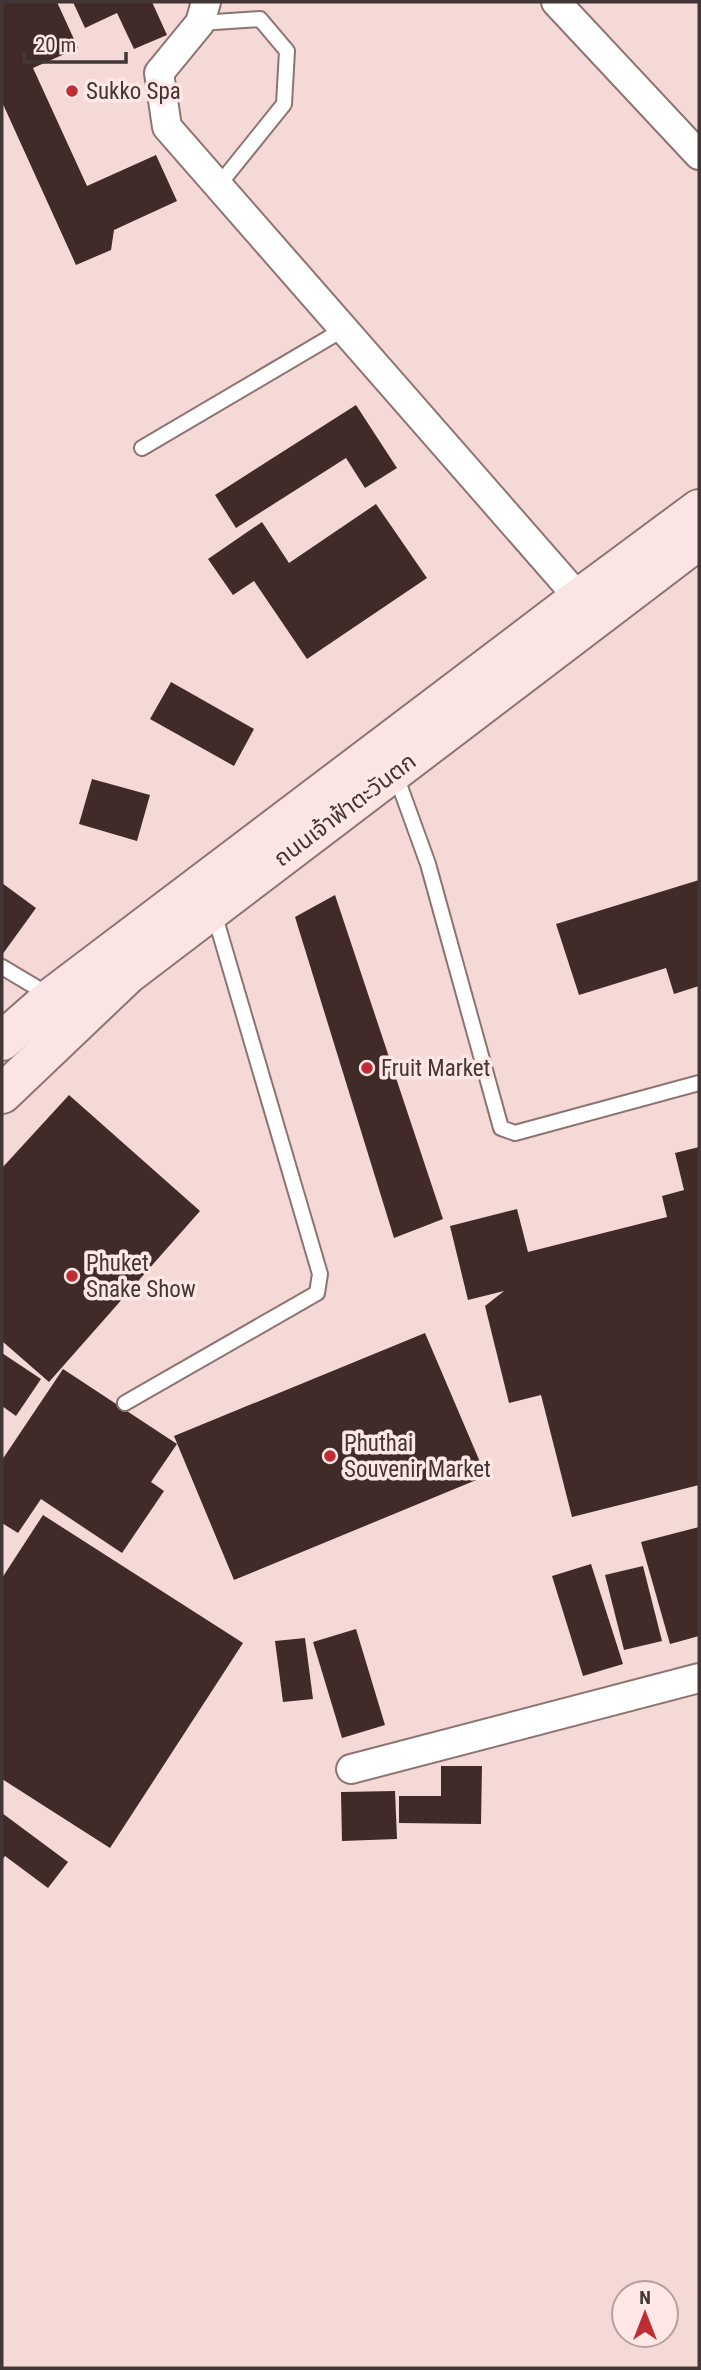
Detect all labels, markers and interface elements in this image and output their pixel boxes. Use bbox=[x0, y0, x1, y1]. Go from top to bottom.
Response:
scale bar bbox=[24, 21, 126, 65]
text: 20 m bbox=[35, 33, 76, 57]
place label: Sukko Spa bbox=[86, 78, 181, 105]
marker: Sukko Spa bbox=[64, 83, 80, 99]
street label: ถนนเจ้าฟ้าตะวันตก bbox=[269, 748, 421, 872]
place label: Fruit Market bbox=[381, 1055, 490, 1082]
marker: Fruit Market bbox=[359, 1060, 375, 1076]
place label: Phuket Snake Show bbox=[86, 1250, 196, 1303]
marker: Phuket Snake Show bbox=[64, 1268, 80, 1284]
place label: Phuthai Souvenir Market bbox=[344, 1430, 491, 1483]
marker: Phuthai Souvenir Market bbox=[322, 1448, 338, 1464]
north arrow bbox=[610, 2279, 680, 2349]
text: N bbox=[639, 2286, 651, 2309]

